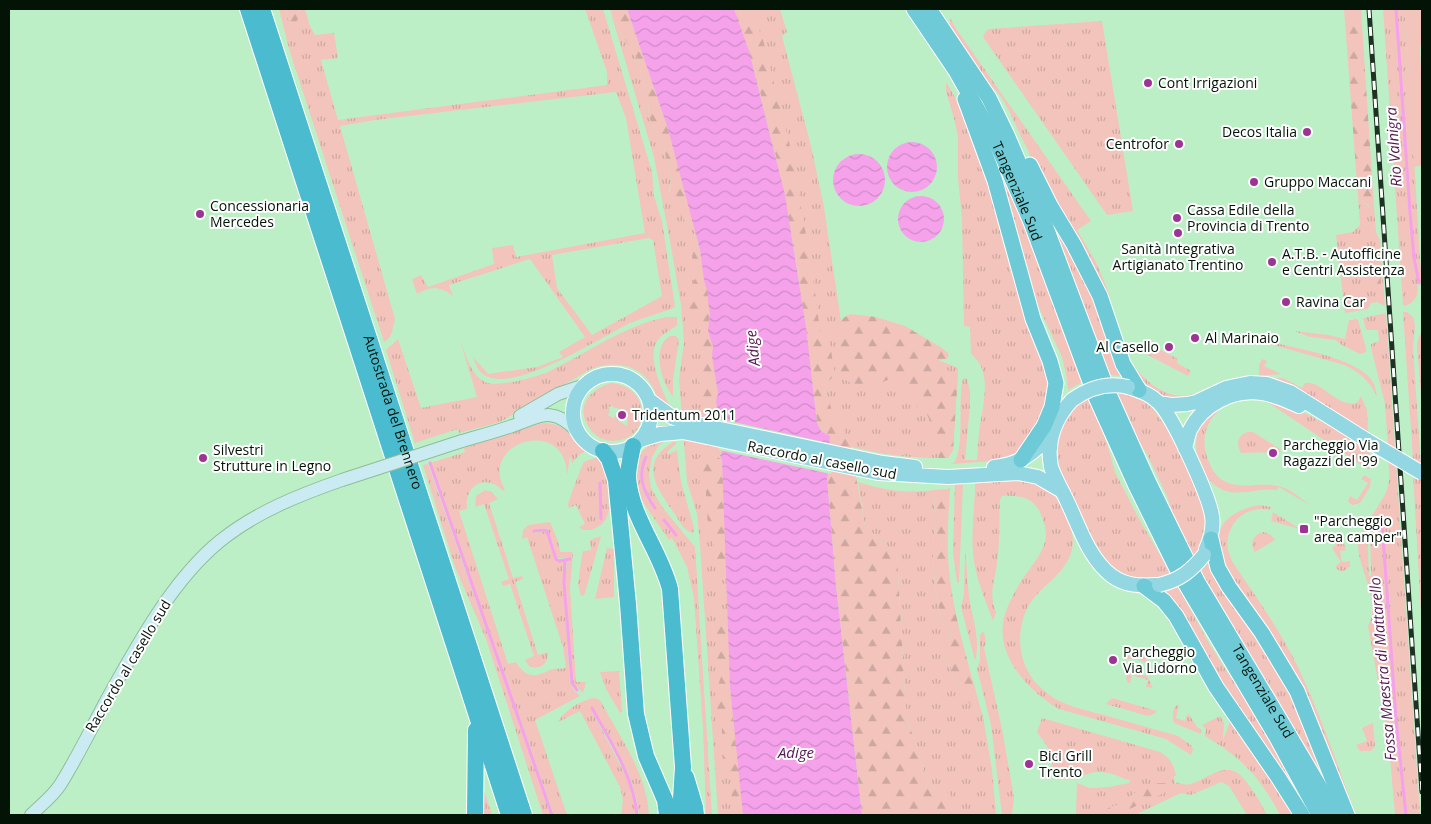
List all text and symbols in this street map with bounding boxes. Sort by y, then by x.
place label: Cont Irrigazioni [1158,73,1257,92]
marker: Cont Irrigazioni [1142,77,1154,89]
water label: Rio Valnigra [1380,106,1406,188]
place label: Decos Italia [1222,122,1297,141]
marker: Decos Italia [1301,126,1313,138]
place label: Centrofor [1106,134,1169,153]
marker: Centrofor [1173,138,1185,150]
street label: Tangenziale Sud [988,139,1047,243]
place label: Gruppo Maccani [1264,172,1371,191]
marker: Gruppo Maccani [1248,176,1260,188]
place label: Concessionaria Mercedes [210,196,309,231]
place label: Cassa Edile della Provincia di Trento [1187,200,1309,235]
marker: Concessionaria Mercedes [194,208,206,220]
marker: Cassa Edile della Provincia di Trento [1171,212,1183,224]
marker: Sanità Integrativa Artigianato Trentino [1172,227,1184,239]
place label: Sanità Integrativa Artigianato Trentino [1113,239,1243,274]
place label: A.T.B. - Autofficine e Centri Assistenza [1282,244,1405,279]
marker: A.T.B. - Autofficine e Centri Assistenza [1266,256,1278,268]
place label: Ravina Car [1296,292,1366,311]
marker: Ravina Car [1280,296,1292,308]
place label: Al Marinaio [1205,328,1279,347]
water label: Adige [740,329,764,368]
street label: Autostrada del Brennero [360,332,428,492]
marker: Al Marinaio [1189,332,1201,344]
place label: Al Casello [1096,337,1159,356]
marker: Al Casello [1163,341,1175,353]
place label: Tridentum 2011 [632,405,736,424]
marker: Tridentum 2011 [616,409,628,421]
place label: Parcheggio Via Ragazzi del '99 [1283,435,1379,470]
street label: Raccordo al casello sud [746,436,898,483]
place label: Silvestri Strutture in Legno [213,440,331,475]
marker: Parcheggio Via Ragazzi del '99 [1267,447,1279,459]
marker: Silvestri Strutture in Legno [197,452,209,464]
place label: "Parcheggio area camper" [1314,511,1402,546]
marker: "Parcheggio area camper" [1298,523,1310,535]
water label: Fossa Maestra di Mattarello [1364,576,1400,762]
street label: Raccordo al casello sud [80,596,175,736]
street label: Tangenziale Sud [1228,641,1299,741]
place label: Parcheggio Via Lidorno [1123,642,1197,677]
marker: Parcheggio Via Lidorno [1107,654,1119,666]
water label: Adige [777,742,815,762]
place label: Bici Grill Trento [1039,746,1092,781]
marker: Bici Grill Trento [1023,758,1035,770]

